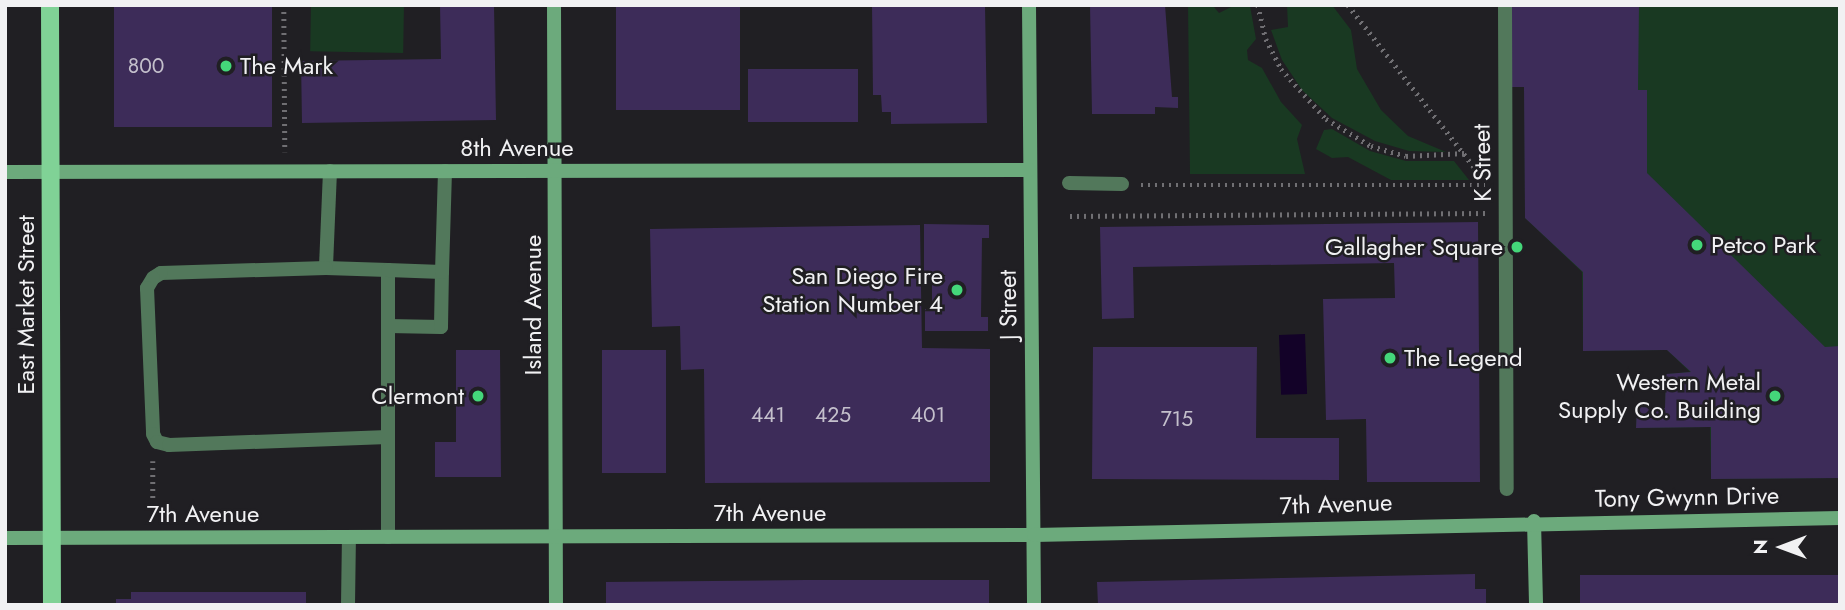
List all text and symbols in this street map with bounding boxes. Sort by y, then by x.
place label: The Mark [240,52,333,80]
house number: 800 [128,53,164,79]
marker: The Mark [218,58,234,74]
street label: K Street [1467,124,1497,202]
street label: 8th Avenue [460,134,574,162]
street label: East Market Street [12,215,40,395]
place label: Petco Park [1711,231,1816,259]
place label: Gallagher Square [1325,233,1503,261]
street label: Island Avenue [519,235,547,375]
marker: Petco Park [1689,237,1705,253]
marker: Gallagher Square [1509,239,1525,255]
place label: San Diego Fire Station Number 4 [762,262,943,318]
street label: J Street [993,270,1023,340]
marker: San Diego Fire Station Number 4 [949,282,965,298]
place label: The Legend [1404,344,1523,372]
marker: The Legend [1382,350,1398,366]
place label: Western Metal Supply Co. Building [1558,368,1761,424]
place label: Clermont [371,382,464,410]
marker: Clermont [470,388,486,404]
marker: Western Metal Supply Co. Building [1767,388,1783,404]
house number: 441 [751,402,785,428]
house number: 425 [815,402,851,428]
house number: 401 [911,402,945,428]
house number: 715 [1161,406,1193,432]
street label: Tony Gwynn Drive [1595,481,1779,513]
street label: 7th Avenue [1279,488,1393,520]
street label: 7th Avenue [714,499,826,527]
street label: 7th Avenue [147,500,259,528]
north arrow [1747,512,1817,582]
text: N [1747,539,1774,555]

